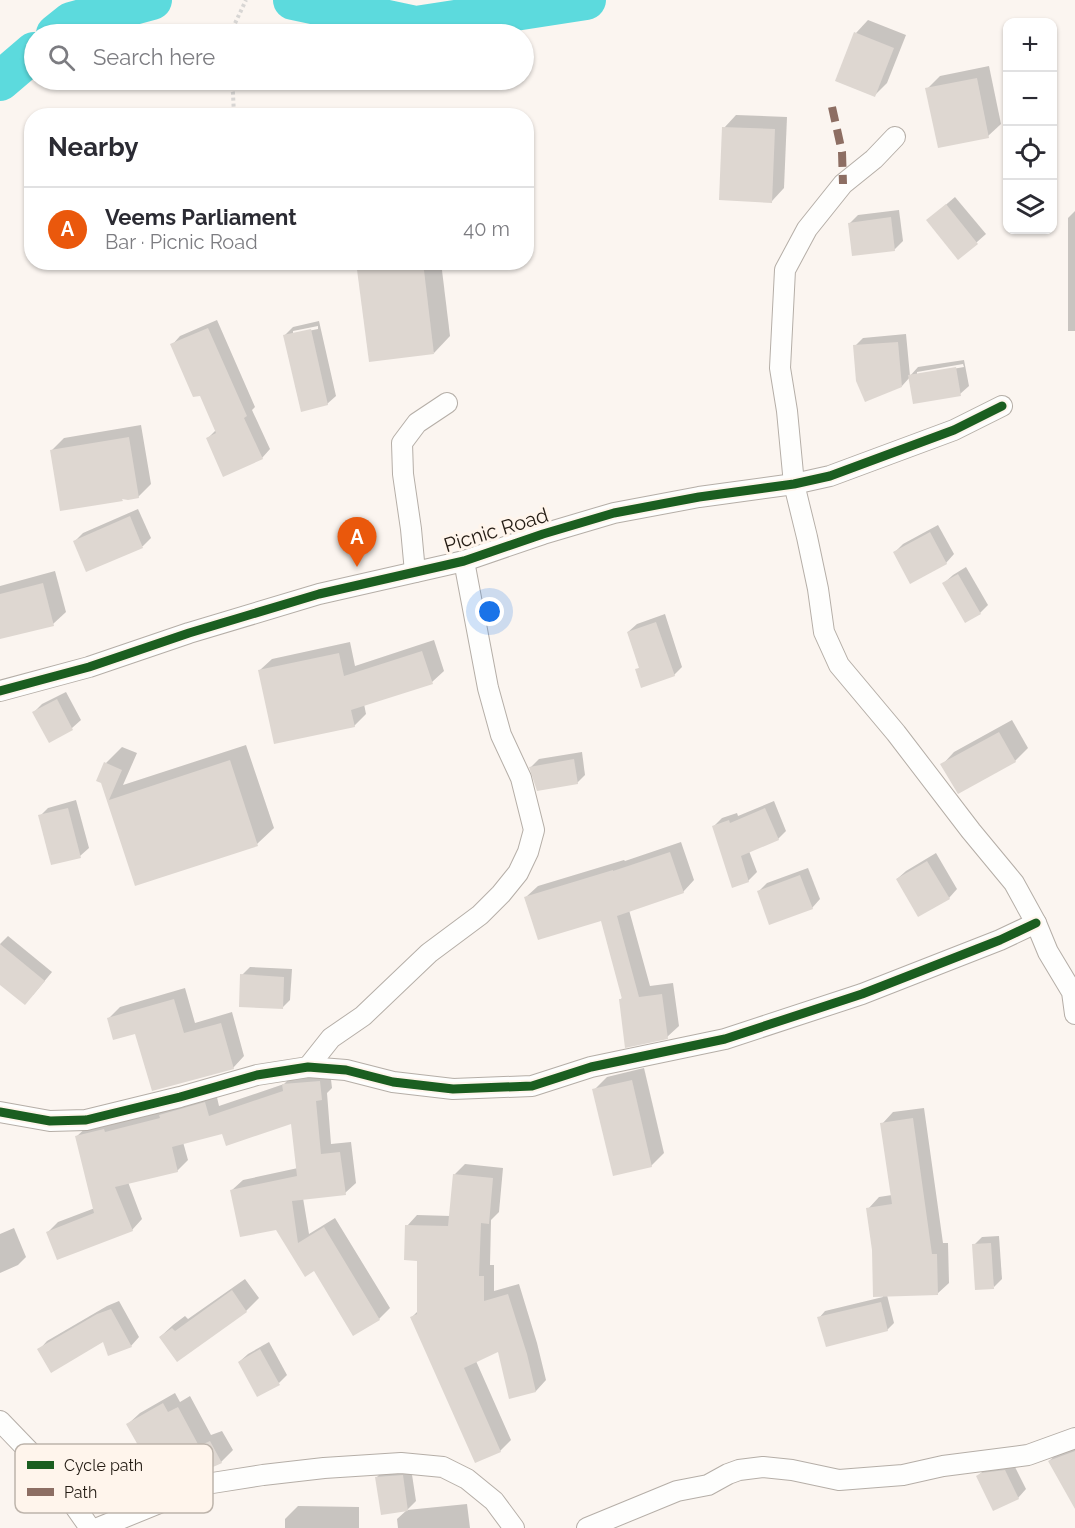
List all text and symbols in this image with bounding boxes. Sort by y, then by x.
map controls [1003,18,1057,234]
button: + [1003,18,1057,72]
search box [24,24,534,90]
icon: search [45,41,78,74]
text: Search here [93,44,215,70]
button: − [1003,72,1057,126]
button: locate [1003,126,1057,180]
text: Nearby [48,132,138,162]
button: layers [1003,180,1057,234]
text: Veems Parliament [105,204,297,230]
text: A [61,217,74,241]
text: 40 m [463,217,510,241]
text: Bar · Picnic Road [105,230,258,254]
street label: Picnic Road [441,503,551,557]
pin: A [338,518,376,567]
your location [475,597,504,626]
legend [15,1444,213,1513]
text: Cycle path [64,1456,143,1475]
text: Path [64,1483,97,1502]

